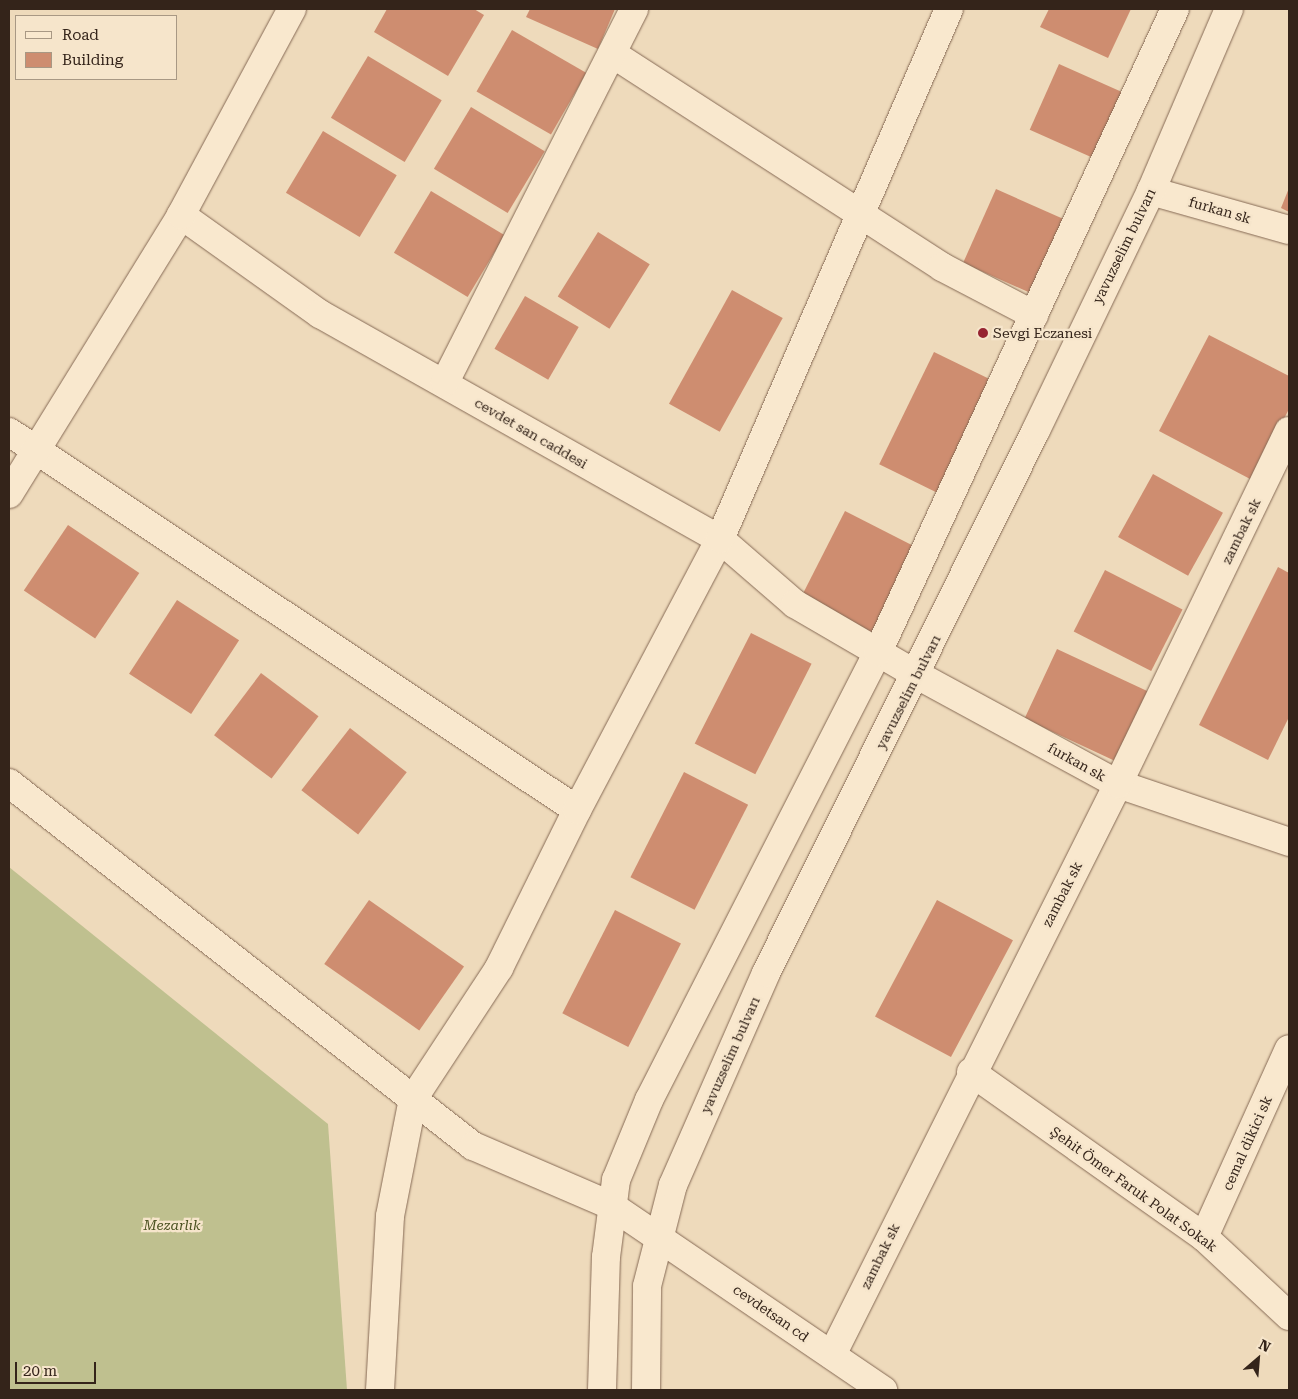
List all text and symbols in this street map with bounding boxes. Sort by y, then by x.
legend [15,15,178,80]
text: Road [62,26,99,44]
text: Building [62,51,123,69]
street label: yavuzselim bulvarı [1089,186,1159,306]
street label: furkan sk [1187,193,1253,227]
place label: Sevgi Eczanesi [993,325,1092,341]
marker: Sevgi Eczanesi [977,327,989,339]
street label: cevdet san caddesi [472,394,590,472]
street label: zambak sk [1218,495,1264,567]
street label: yavuzselim bulvarı [872,632,944,752]
street label: furkan sk [1045,739,1109,785]
street label: zambak sk [1038,858,1086,930]
street label: yavuzselim bulvarı [697,994,763,1116]
street label: cemal dikici sk [1219,1093,1275,1193]
street label: Şehit Ömer Faruk Polat Sokak [1047,1123,1221,1255]
park label: Mezarlık [143,1217,201,1233]
street label: zambak sk [857,1220,903,1292]
street label: cevdetsan cd [730,1281,812,1345]
north arrow [1233,1334,1283,1384]
text: N [1256,1336,1273,1355]
scale bar [18,1352,99,1384]
text: 20 m [23,1362,57,1380]

